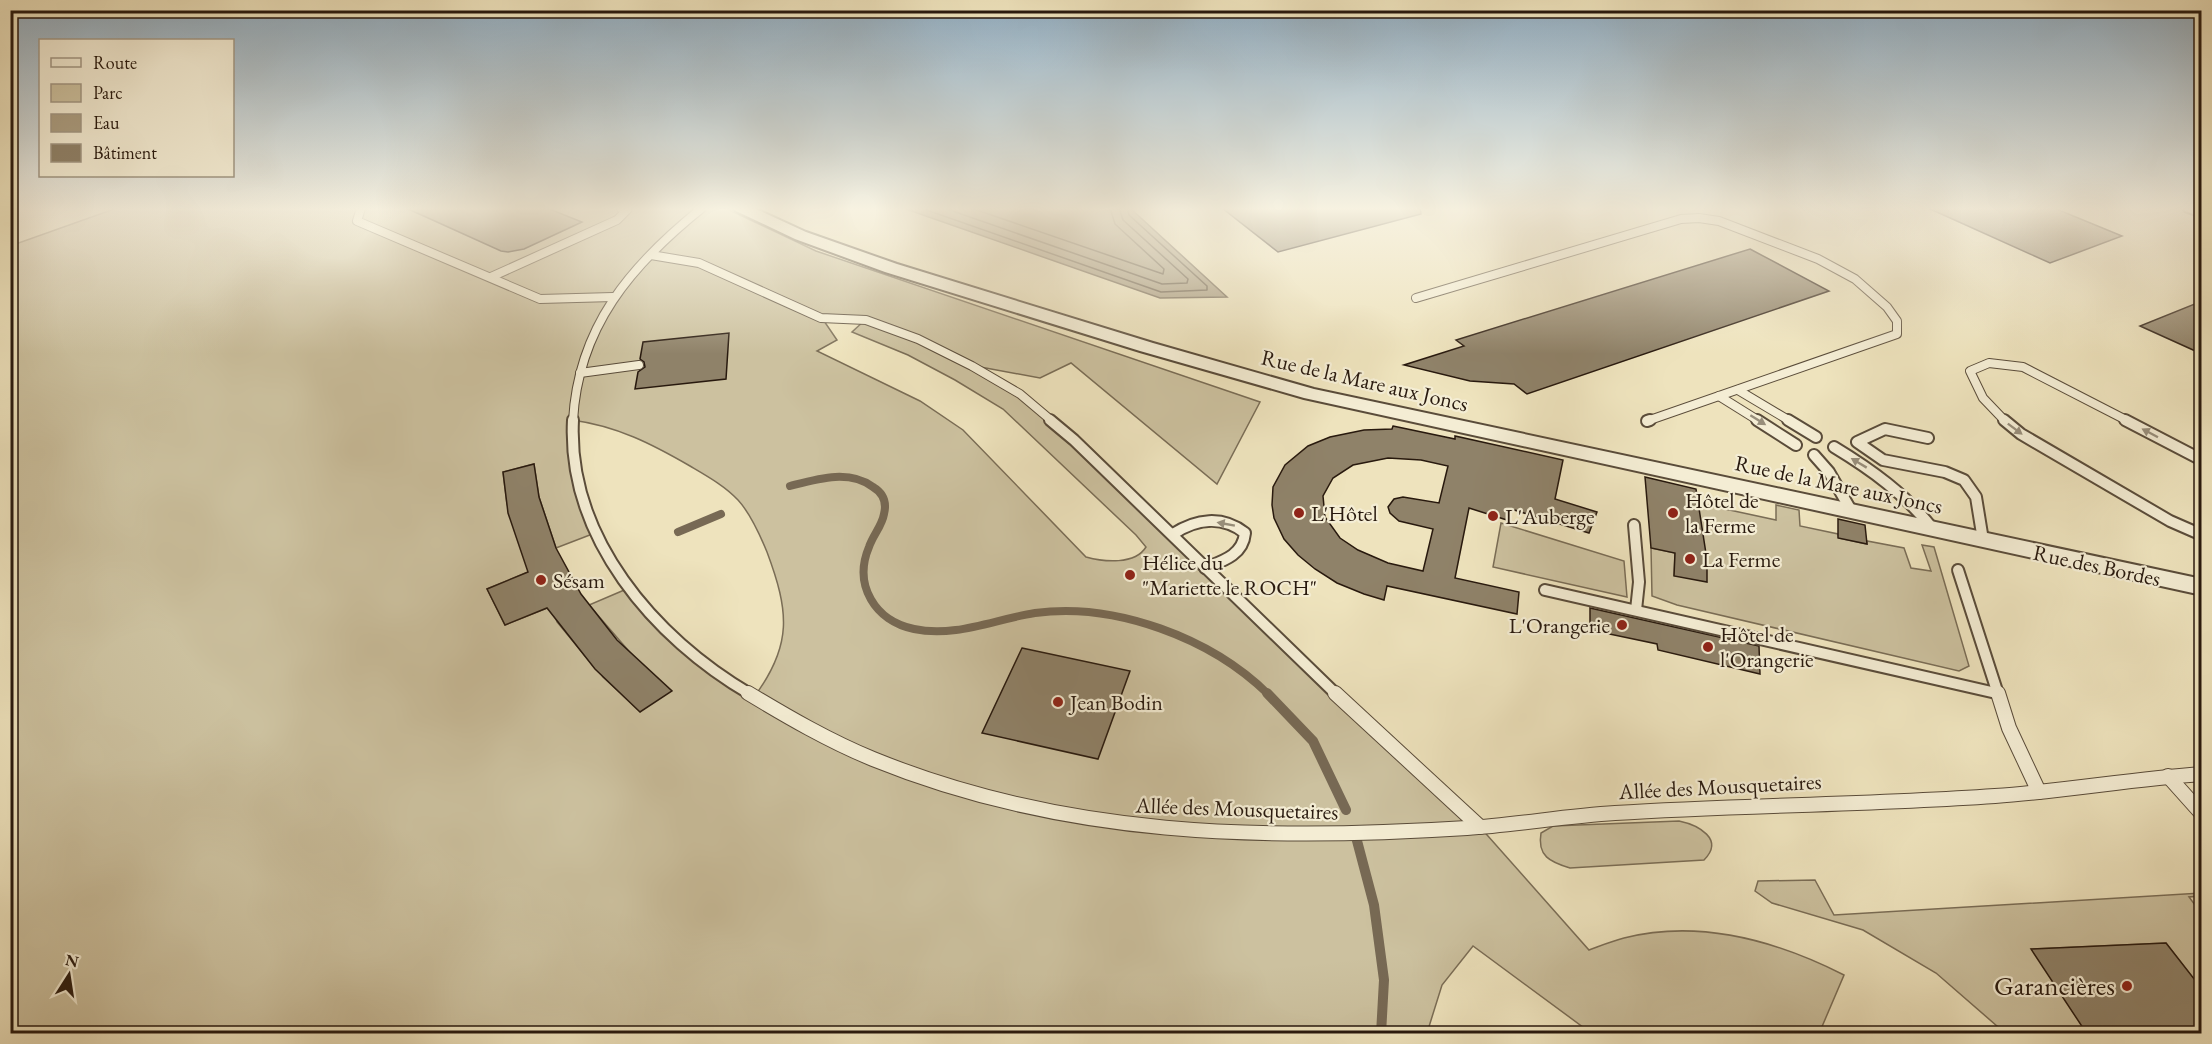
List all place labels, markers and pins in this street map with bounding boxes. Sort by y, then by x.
place label: Hôtel de la Ferme [1685,486,1759,540]
place label: L'Hôtel [1311,499,1378,528]
place label: L'Auberge [1505,502,1595,531]
marker: L'Hôtel [1292,506,1306,520]
marker: Hôtel de la Ferme [1666,506,1680,520]
marker: L'Auberge [1486,509,1500,523]
place label: La Ferme [1702,545,1781,574]
place label: Hélice du "Mariette le ROCH" [1142,548,1317,602]
marker: La Ferme [1683,552,1697,566]
place label: Sésam [553,566,605,595]
marker: Hélice du "Mariette le ROCH" [1123,568,1137,582]
marker: Sésam [534,573,548,587]
place label: L'Orangerie [1509,611,1610,640]
marker: L'Orangerie [1615,618,1629,632]
place label: Hôtel de l'Orangerie [1720,620,1814,674]
marker: Hôtel de l'Orangerie [1701,640,1715,654]
place label: Jean Bodin [1068,688,1163,717]
marker: Jean Bodin [1051,695,1065,709]
place label: Garancières [1994,968,2115,1003]
marker: Garancières [2120,979,2134,993]

